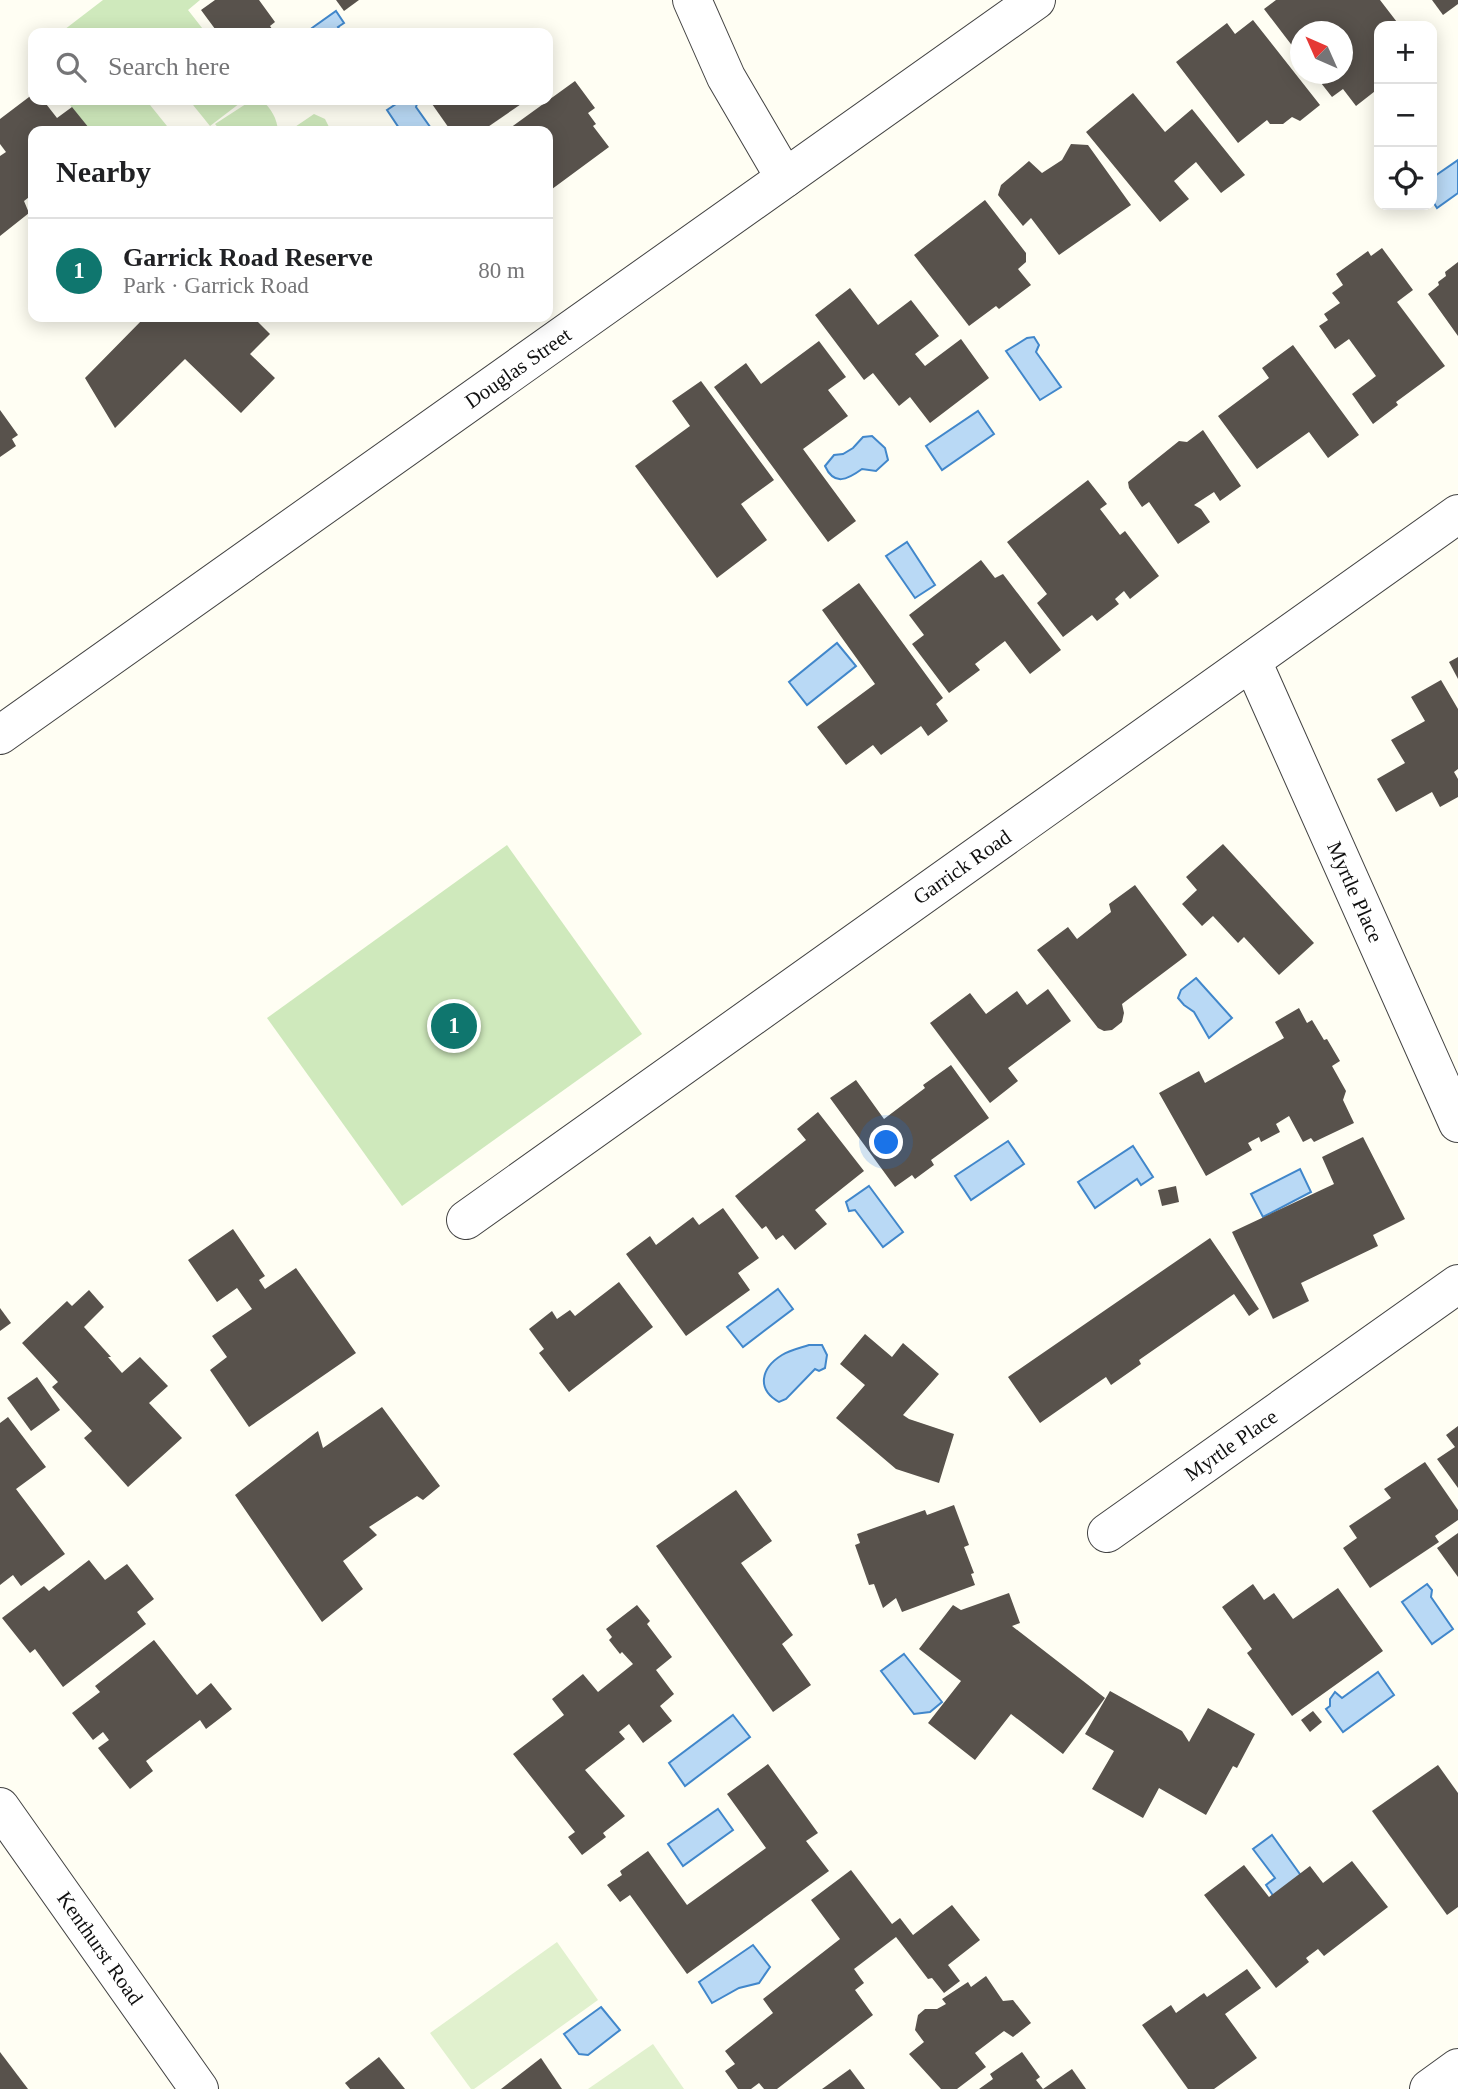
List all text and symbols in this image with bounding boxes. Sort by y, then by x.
north arrow [1290,21,1353,84]
map controls [1374,21,1437,210]
button: + [1374,21,1437,84]
search box [28,28,553,105]
icon: search [52,48,90,86]
text: Search here [108,52,230,81]
button: − [1374,84,1437,147]
button: locate [1374,147,1437,210]
text: Nearby [56,155,151,188]
text: Garrick Road Reserve [123,243,373,272]
text: 1 [73,258,85,283]
text: 80 m [478,258,525,283]
text: Park · Garrick Road [123,273,309,298]
street label: Douglas Street [460,322,576,413]
street label: Garrick Road [909,824,1016,909]
street label: Myrtle Place [1322,838,1388,946]
pin: 1 [431,1000,477,1052]
your location [869,1125,903,1159]
street label: Myrtle Place [1180,1404,1282,1486]
street label: Kenthurst Road [52,1887,148,2010]

